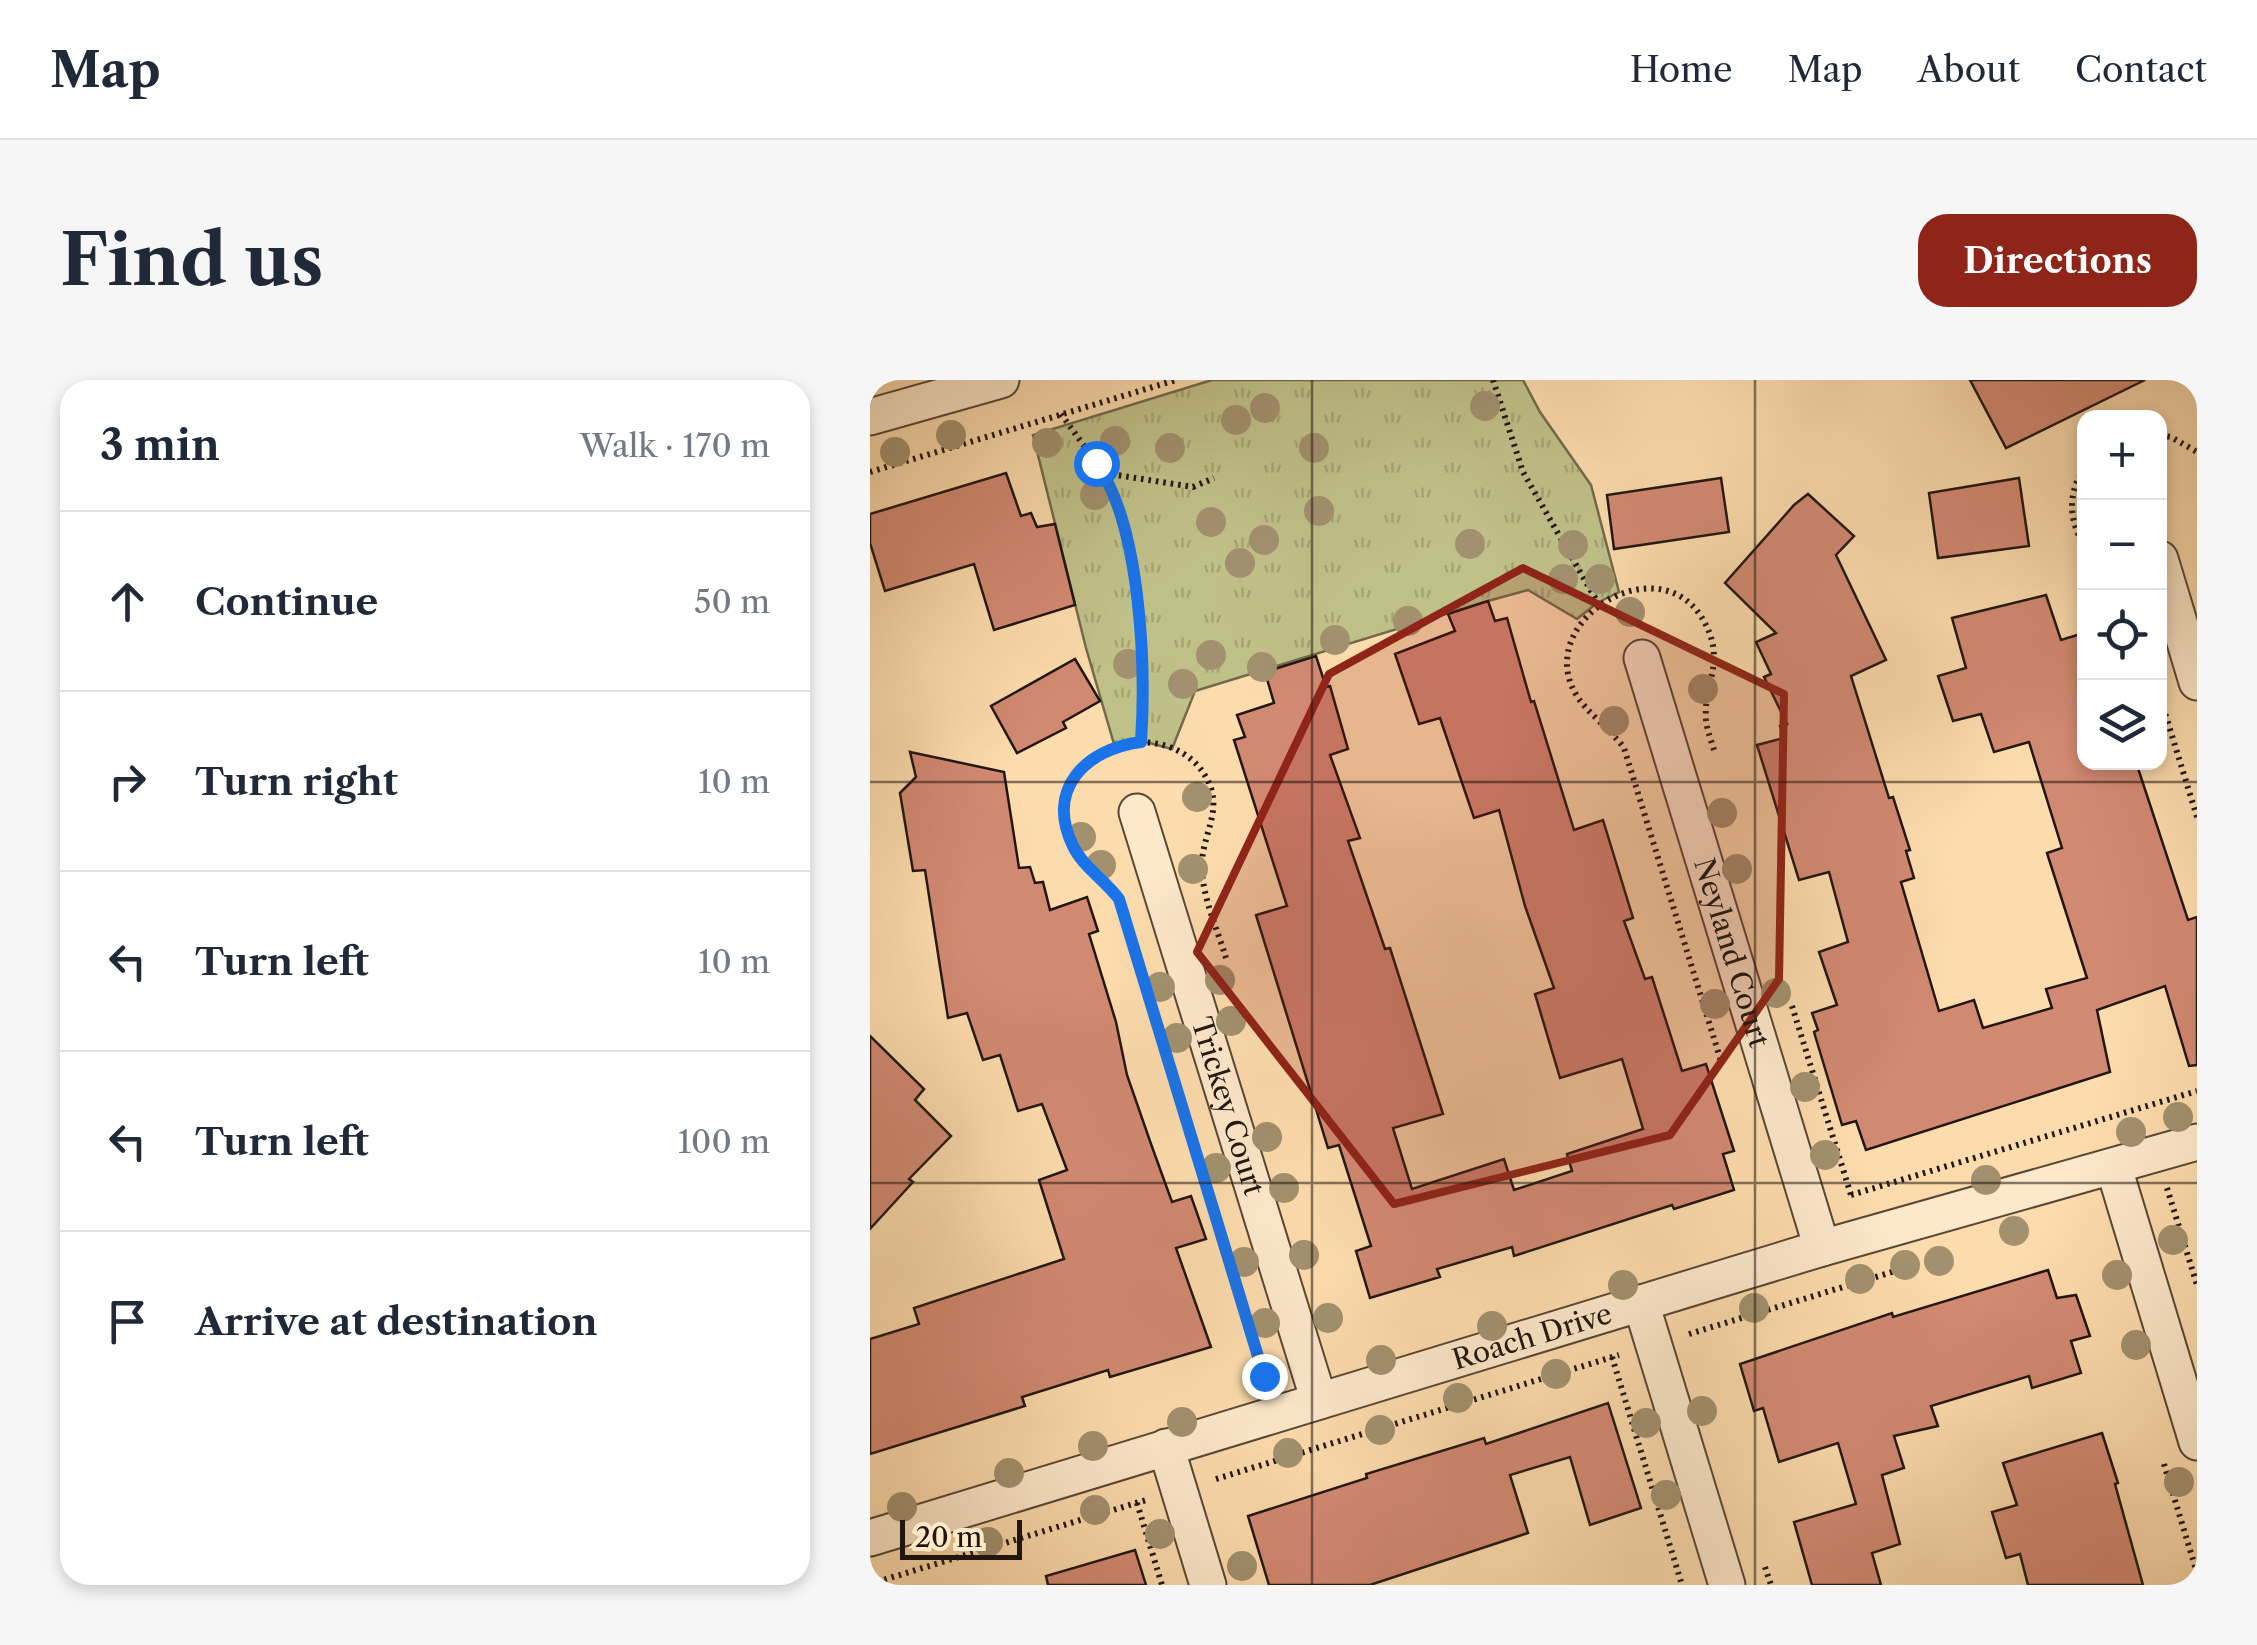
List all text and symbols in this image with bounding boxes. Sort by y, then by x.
text: Map [50,40,161,99]
text: Home [1630,48,1732,91]
text: Map [1787,48,1863,91]
text: About [1918,48,2020,91]
text: Contact [2075,48,2207,91]
button: Directions [1918,214,2197,307]
text: Find us [60,217,323,303]
map controls [2077,410,2167,770]
button: + [2077,410,2167,500]
text: 3 min [100,419,220,471]
text: Walk · 170 m [580,426,770,465]
route start [1074,441,1120,487]
button: − [2077,500,2167,590]
icon: ahead [100,574,155,629]
text: Continue [195,578,378,625]
text: 50 m [694,582,770,621]
button: locate [2077,590,2167,680]
button: layers [2077,680,2167,770]
icon: right [100,754,155,809]
text: Turn right [195,758,398,805]
text: 10 m [698,762,770,801]
street label: Neyland Court [1687,854,1777,1051]
icon: left [100,934,155,989]
text: Turn left [195,938,369,985]
text: 10 m [698,942,770,981]
street label: Trickey Court [1184,1013,1271,1199]
icon: left [100,1114,155,1169]
text: Turn left [195,1118,369,1165]
text: 100 m [678,1122,770,1161]
icon: arrive [100,1294,155,1349]
street label: Roach Drive [1448,1296,1616,1377]
text: Arrive at destination [195,1298,598,1345]
route end [1242,1354,1288,1400]
scale bar [900,1515,1022,1560]
text: 20 m [915,1520,982,1554]

